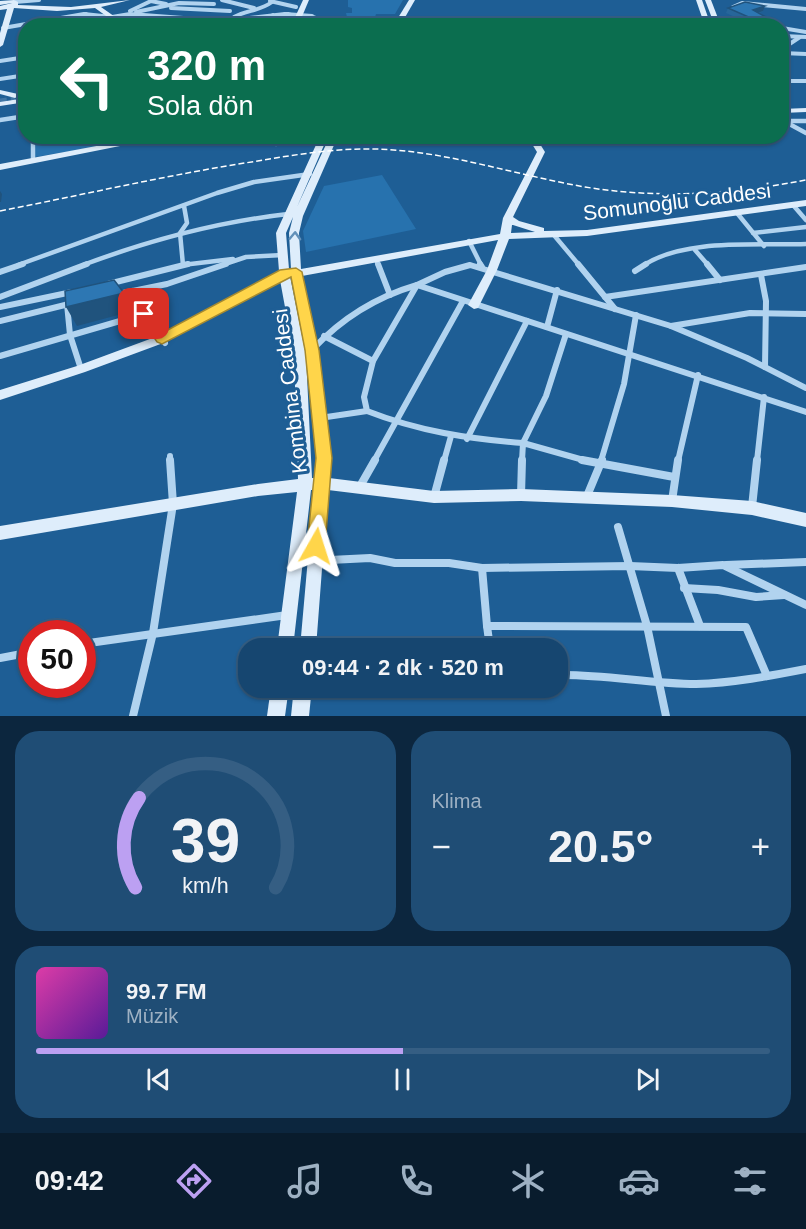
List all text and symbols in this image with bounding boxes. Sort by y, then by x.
icon: left [48,42,126,120]
text: 320 m [147,42,266,89]
text: Sola dön [147,91,254,121]
street label: Somunoğlu Caddesi [582,179,772,224]
one-way arrow [288,231,301,240]
pin [118,288,169,339]
icon: arrive [127,297,160,330]
street label: Kombina Caddesi [268,307,311,475]
position arrow [284,514,348,578]
speed limit sign: 50 [18,620,96,698]
text: 09:44 · 2 dk · 520 m [302,655,504,680]
text: Klima [432,790,482,812]
text: 39 [171,806,240,875]
text: 20.5° [548,821,654,872]
text: − [432,828,451,865]
text: + [751,828,770,865]
text: km/h [182,874,228,898]
text: 99.7 FM [126,979,207,1004]
text: Müzik [126,1005,178,1027]
icon: previous [142,1063,175,1096]
icon: pause [386,1063,419,1096]
icon: next [631,1063,664,1096]
icon: directions [173,1160,215,1202]
icon: music [284,1160,326,1202]
icon: phone [395,1160,437,1202]
icon: climate [507,1160,549,1202]
icon: car [618,1160,660,1202]
icon: filters [729,1160,771,1202]
text: 09:42 [35,1166,104,1196]

